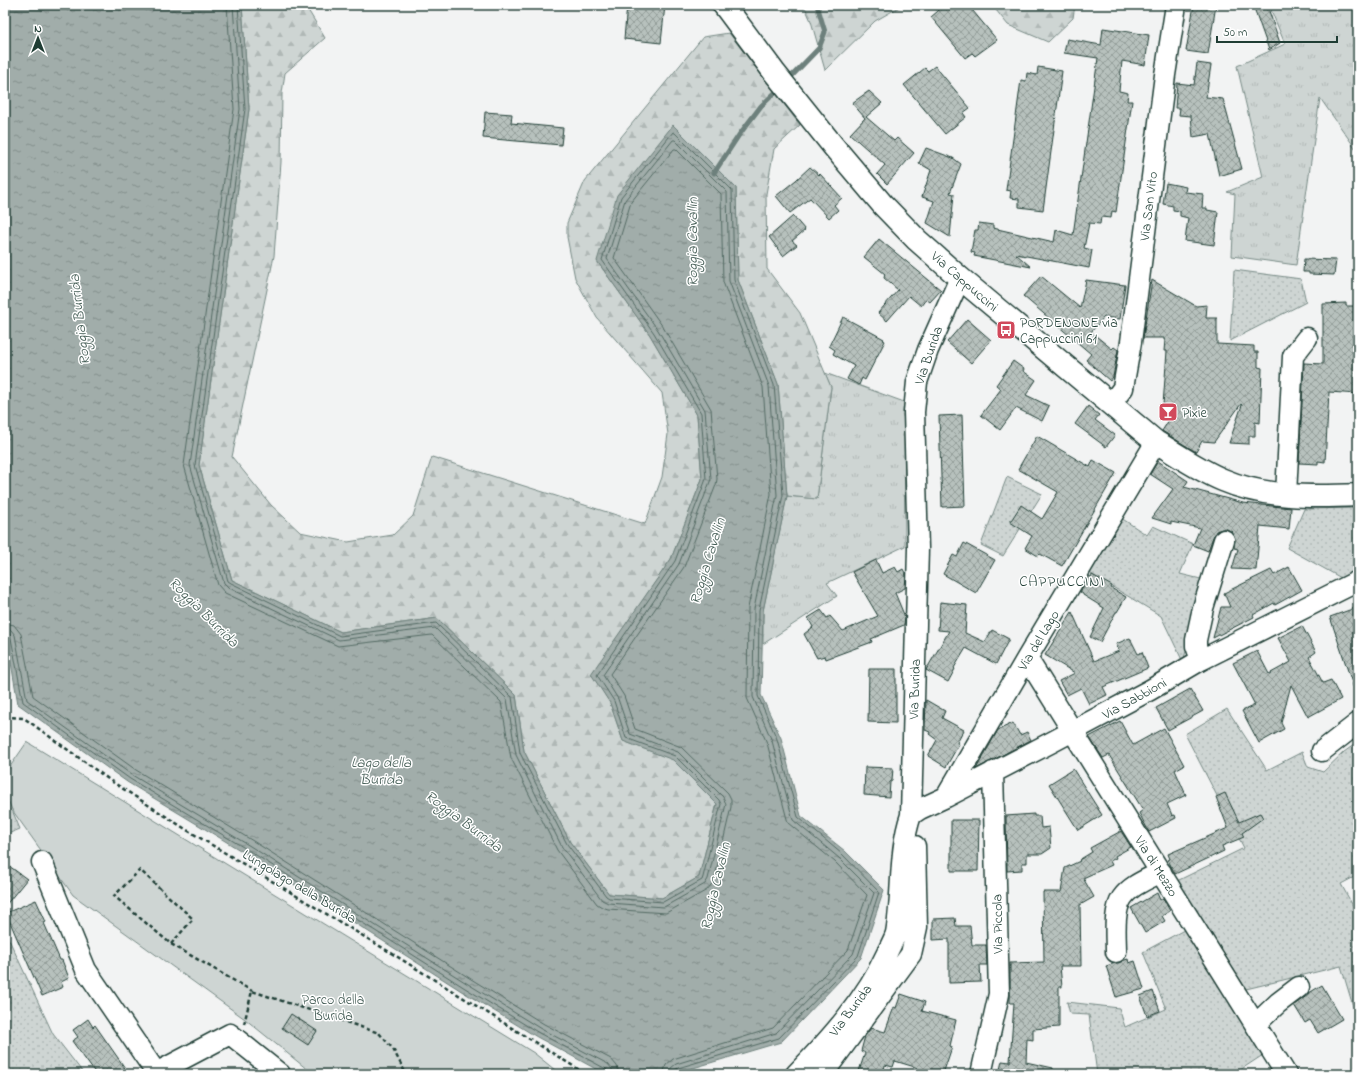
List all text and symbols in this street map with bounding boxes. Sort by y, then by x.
north arrow [18,18,58,58]
scale bar [1217,18,1337,44]
text: N [34,21,42,37]
text: 50 m [1223,24,1247,42]
street label: Via San Vito [1135,170,1164,243]
water label: Roggia Cavallin [682,197,705,287]
street label: Via Cappuccini [925,246,1002,318]
water label: Roggia Burrida [63,272,97,367]
place label: PORDENONE via Cappuccini 61 [1020,313,1118,350]
bus stop icon: PORDENONE via Cappuccini 61 [995,319,1017,341]
street label: Via Burida [909,323,949,388]
bar icon: Pixie [1157,401,1179,423]
place label: Pixie [1182,403,1208,424]
water label: Roggia Cavallin [684,515,733,608]
district label: CAPPUCCINI [1019,571,1105,593]
water label: Roggia Burrida [163,573,244,654]
street label: Via del Lago [1012,607,1066,676]
street label: Via Burida [904,658,927,721]
street label: Via Sabbioni [1098,673,1171,726]
water label: Lago della Burida [351,752,412,791]
water label: Roggia Burrida [420,786,507,859]
street label: Via di Mezzo [1128,831,1183,901]
water label: Roggia Cavallin [695,840,738,933]
street label: Lungolago della Burida [238,845,360,931]
street label: Via Piccola [987,894,1010,955]
street label: Via Burida [824,980,878,1042]
park label: Parco della Burida [302,990,364,1027]

